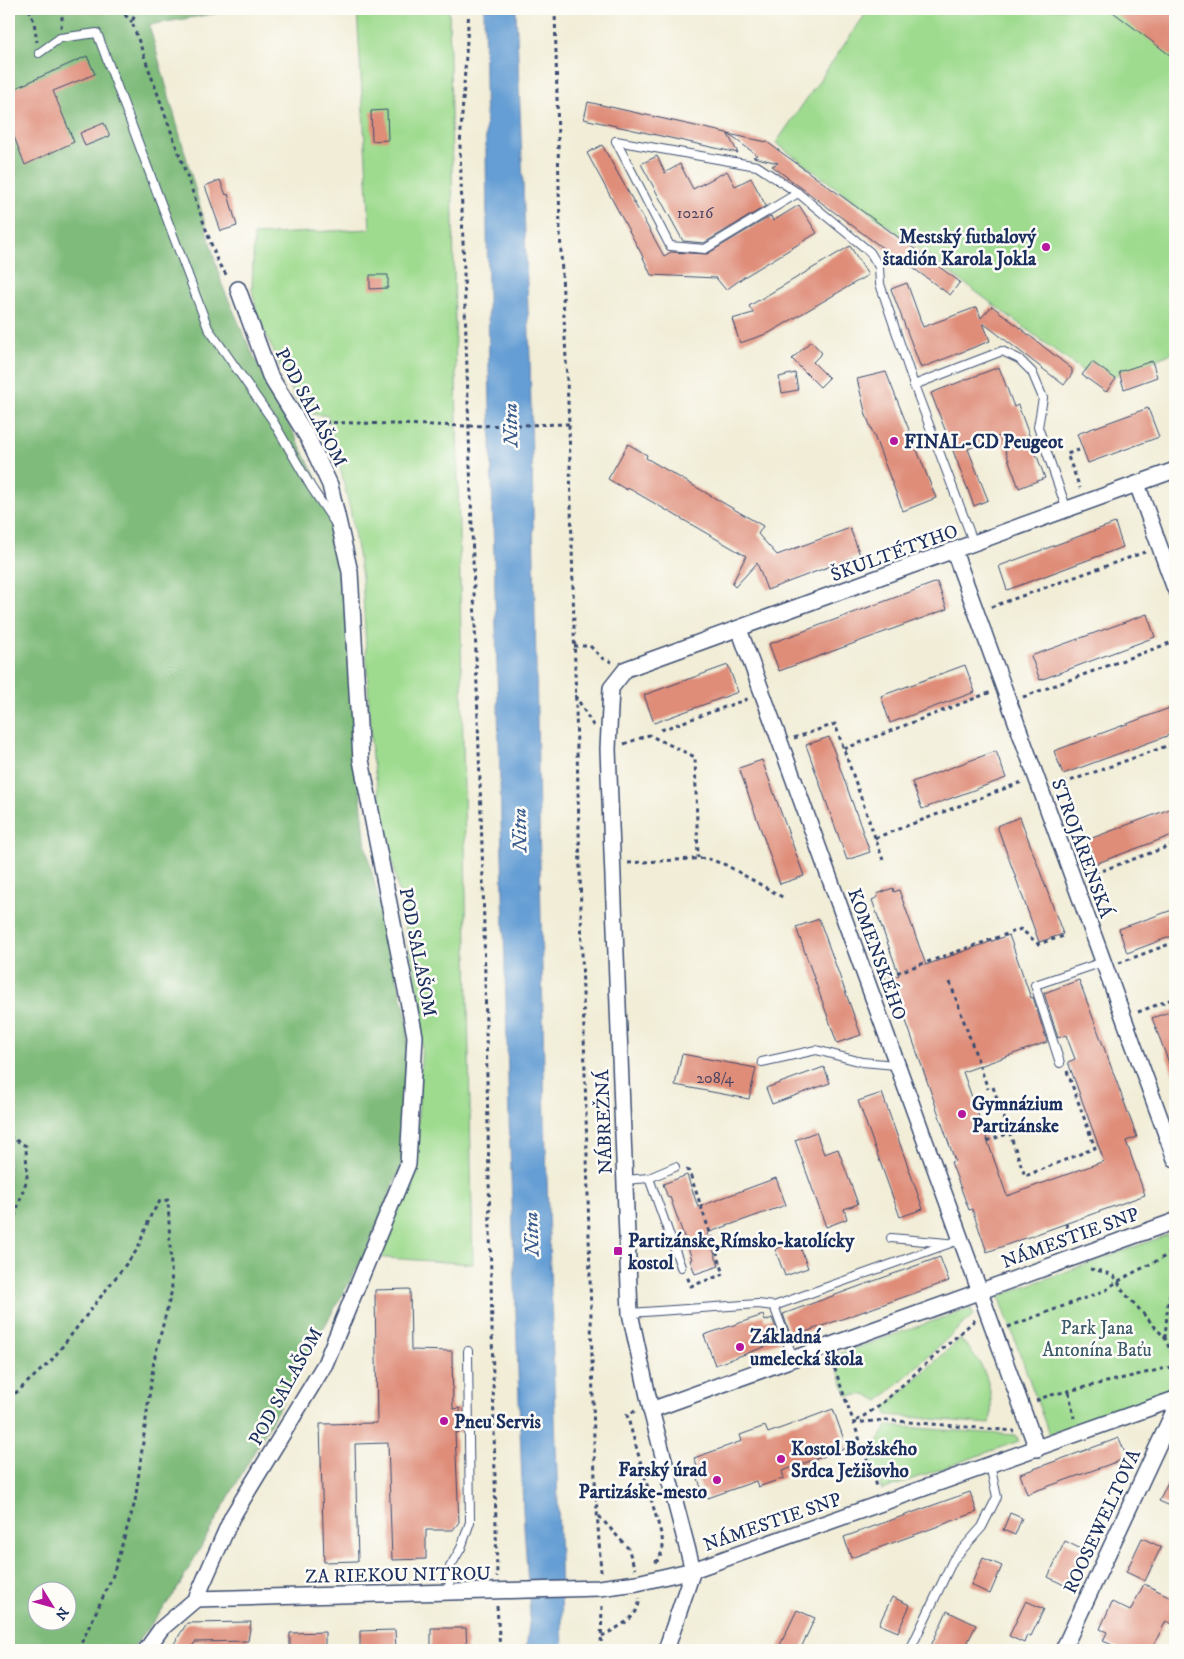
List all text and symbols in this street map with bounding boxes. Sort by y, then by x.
house number: 10216 [677,203,714,223]
place label: Mestský futbalový štadión Karola Jokla [883,226,1037,271]
marker: Mestský futbalový štadión Karola Jokla [1040,241,1052,253]
street label: POD SALAŠOM [270,343,353,471]
water label: Nitra [499,403,524,448]
place label: FINAL-CD Peugeot [904,431,1064,454]
marker: FINAL-CD Peugeot [888,435,900,447]
street label: ŠKULTÉTYHO [827,518,961,587]
street label: STROJÁRENSKÁ [1046,775,1120,922]
water label: Nitra [508,808,533,853]
street label: POD SALAŠOM [394,885,443,1019]
street label: KOMENSKÉHO [842,885,912,1023]
street label: NÁBREŽNÁ [589,1068,618,1175]
house number: 208/4 [696,1068,735,1088]
place label: Gymnázium Partizánske [972,1093,1064,1138]
marker: Gymnázium Partizánske [956,1108,968,1120]
street label: NÁMESTIE SNP [998,1201,1142,1274]
water label: Nitra [519,1211,546,1258]
place label: Partizánske,Rímsko-katolícky kostol [627,1230,855,1275]
marker: Partizánske,Rímsko-katolícky kostol [612,1245,624,1257]
park label: Park Jana Antonína Baťu [1042,1317,1152,1362]
street label: POD SALAŠOM [243,1323,328,1450]
place label: Základná umelecká škola [750,1326,864,1371]
marker: Základná umelecká škola [734,1341,746,1353]
place label: Pneu Servis [454,1411,541,1434]
marker: Pneu Servis [438,1415,450,1427]
place label: Kostol Božského Srdca Ježišovho [791,1438,917,1483]
street label: ROOSEWELTOVA [1059,1445,1146,1598]
marker: Kostol Božského Srdca Ježišovho [775,1453,787,1465]
place label: Farský úrad Partizáske-mesto [579,1459,708,1504]
marker: Farský úrad Partizáske-mesto [711,1474,723,1486]
street label: NÁMESTIE SNP [700,1486,845,1557]
street label: ZA RIEKOU NITROU [305,1562,491,1589]
north arrow [28,1582,78,1632]
text: N [51,1603,72,1624]

